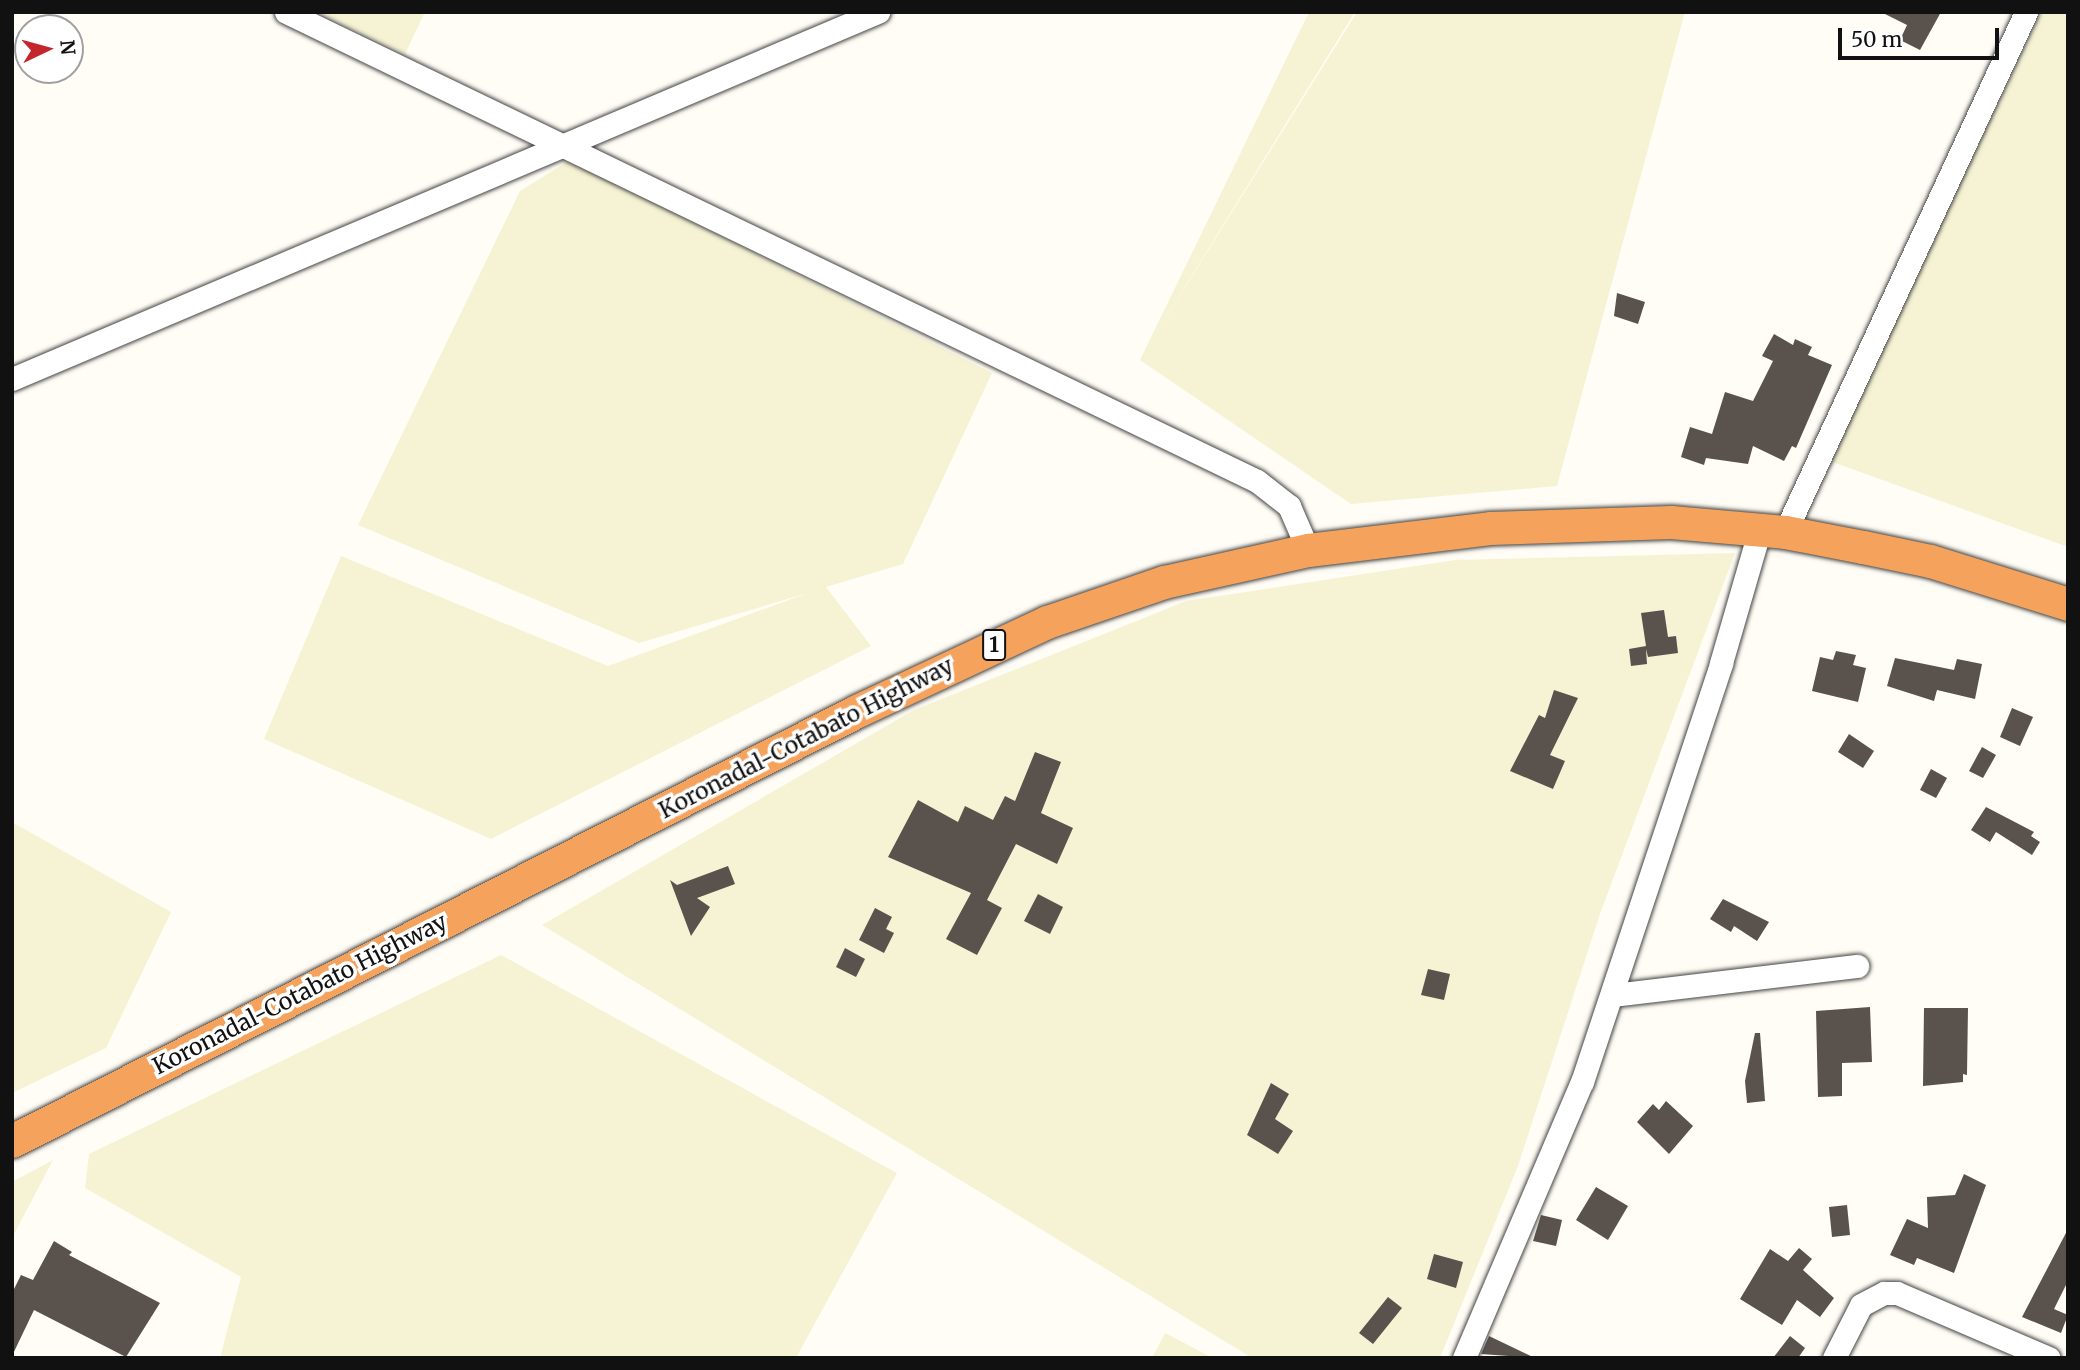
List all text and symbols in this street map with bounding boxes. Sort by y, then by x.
north arrow [14,14,84,84]
scale bar [1842,14,2003,58]
text: 50 m [1851,26,1902,53]
text: N [55,39,81,56]
road number: 1 [982,628,1006,662]
street label: Koronadal-Cotabato Highway [654,652,958,824]
street label: Koronadal-Cotabato Highway [148,908,452,1080]

